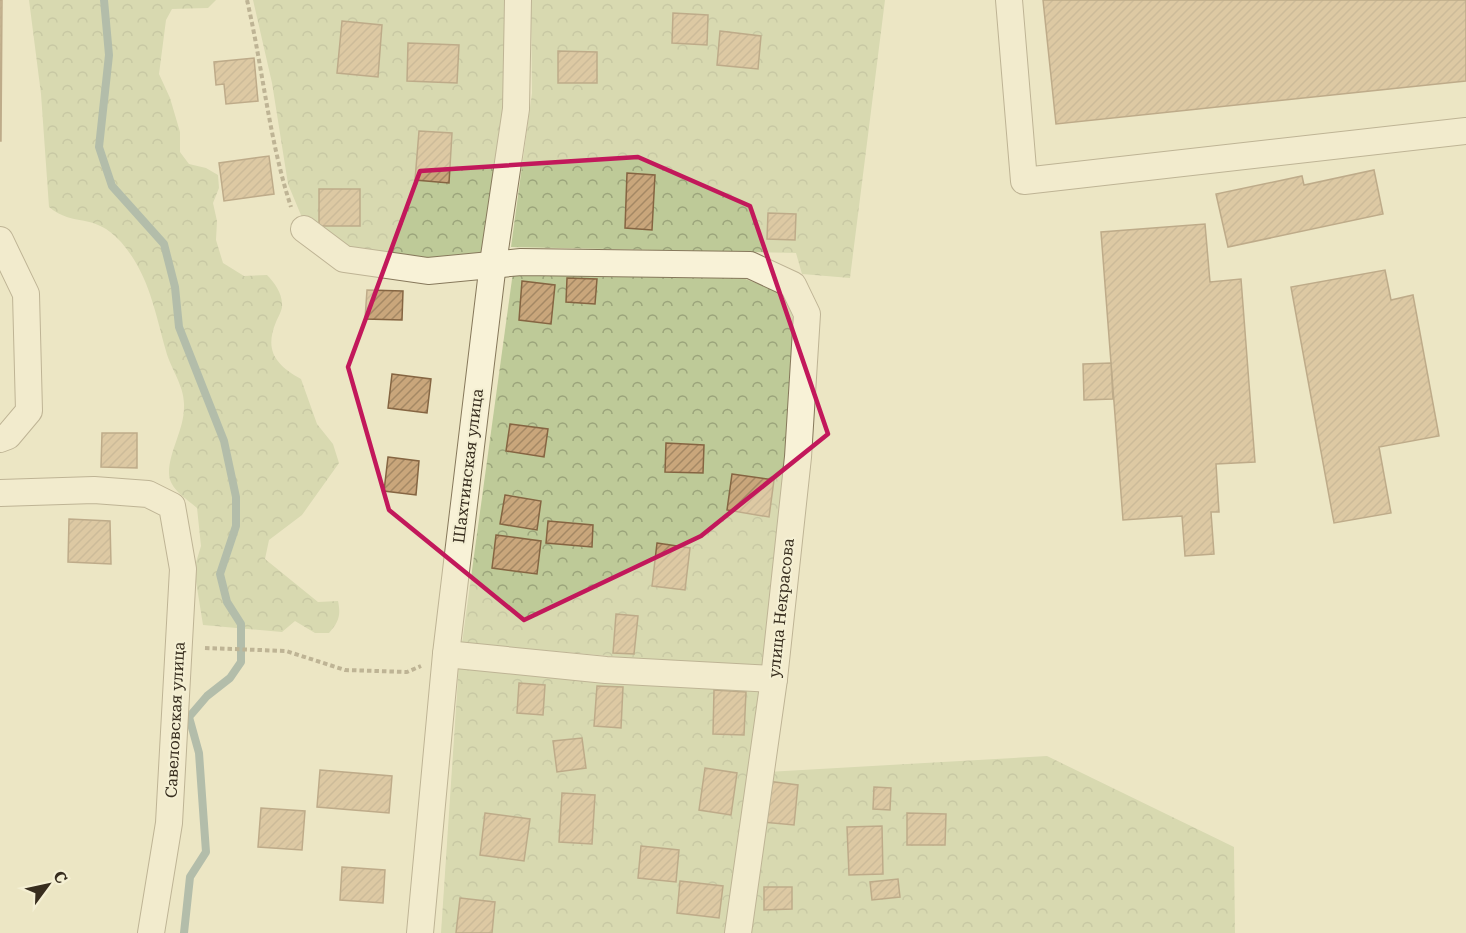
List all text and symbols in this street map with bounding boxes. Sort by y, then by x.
street label: Шахтинская улица [449,387,487,544]
street label: улица Некрасова [764,537,798,679]
street label: Савеловская улица [161,641,189,799]
north arrow [18,855,78,915]
text: С [49,867,71,887]

